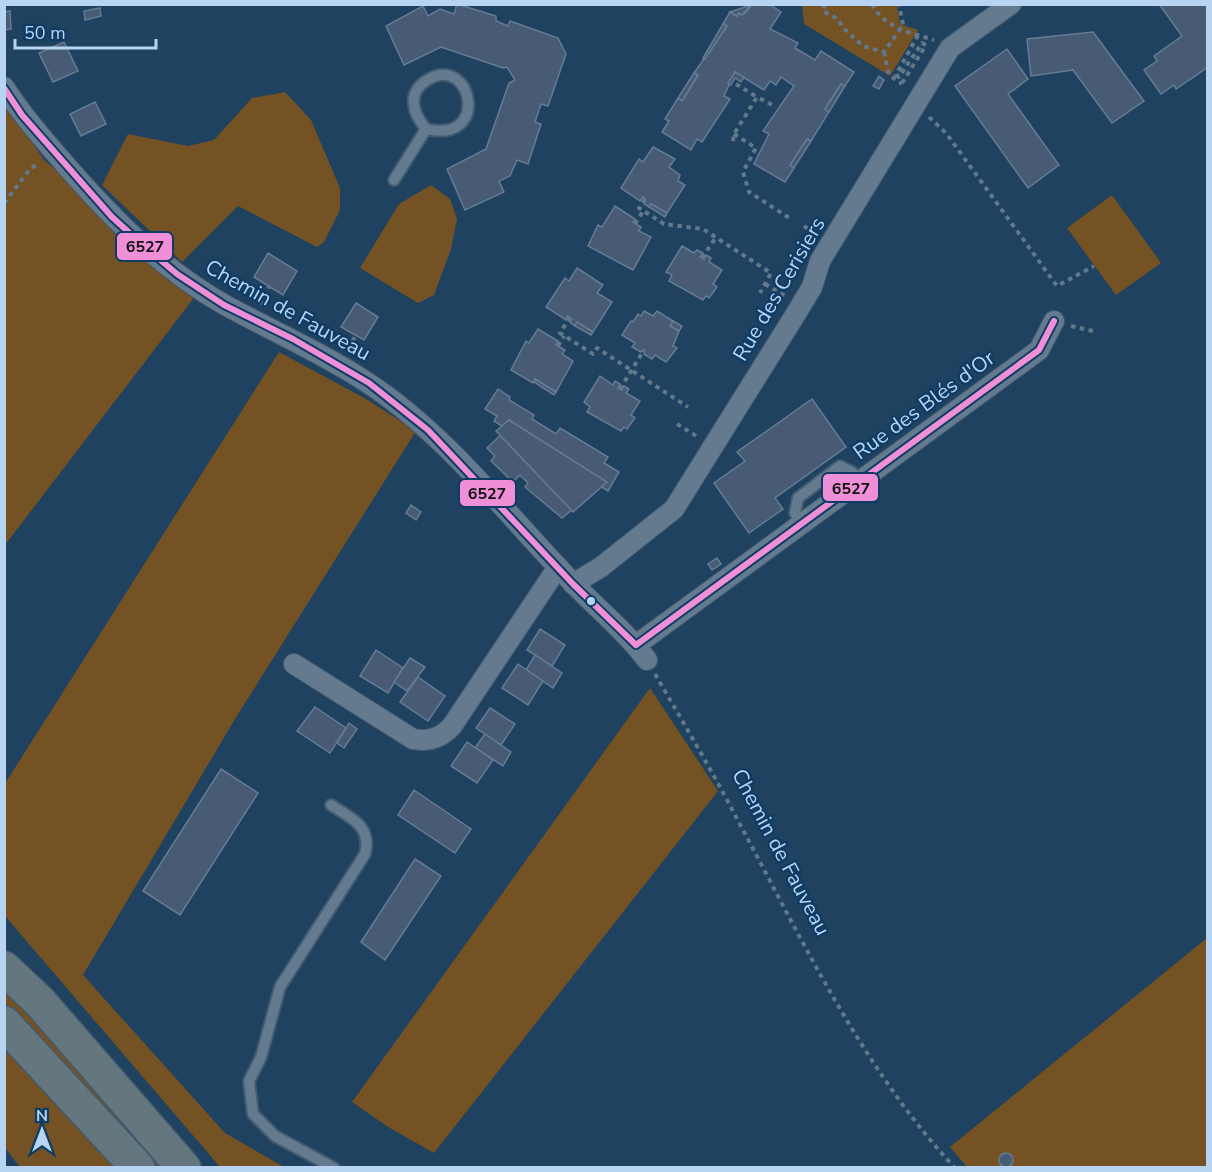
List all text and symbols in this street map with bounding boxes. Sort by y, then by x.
scale bar [15,12,156,50]
text: 50 m [24,21,66,45]
street label: Rue des Cerisiers [726,212,832,366]
line badge: 6527 [116,232,173,261]
text: 6527 [126,236,164,258]
street label: Chemin de Fauveau [200,253,376,367]
street label: Rue des Blés d'Or [847,344,1001,466]
line badge: 6527 [822,473,879,502]
text: 6527 [832,478,870,500]
line badge: 6527 [459,479,516,507]
text: 6527 [468,483,506,505]
unlabelled marker [585,595,597,607]
street label: Chemin de Fauveau [725,764,837,940]
north arrow [12,1100,72,1160]
text: N [36,1105,48,1127]

